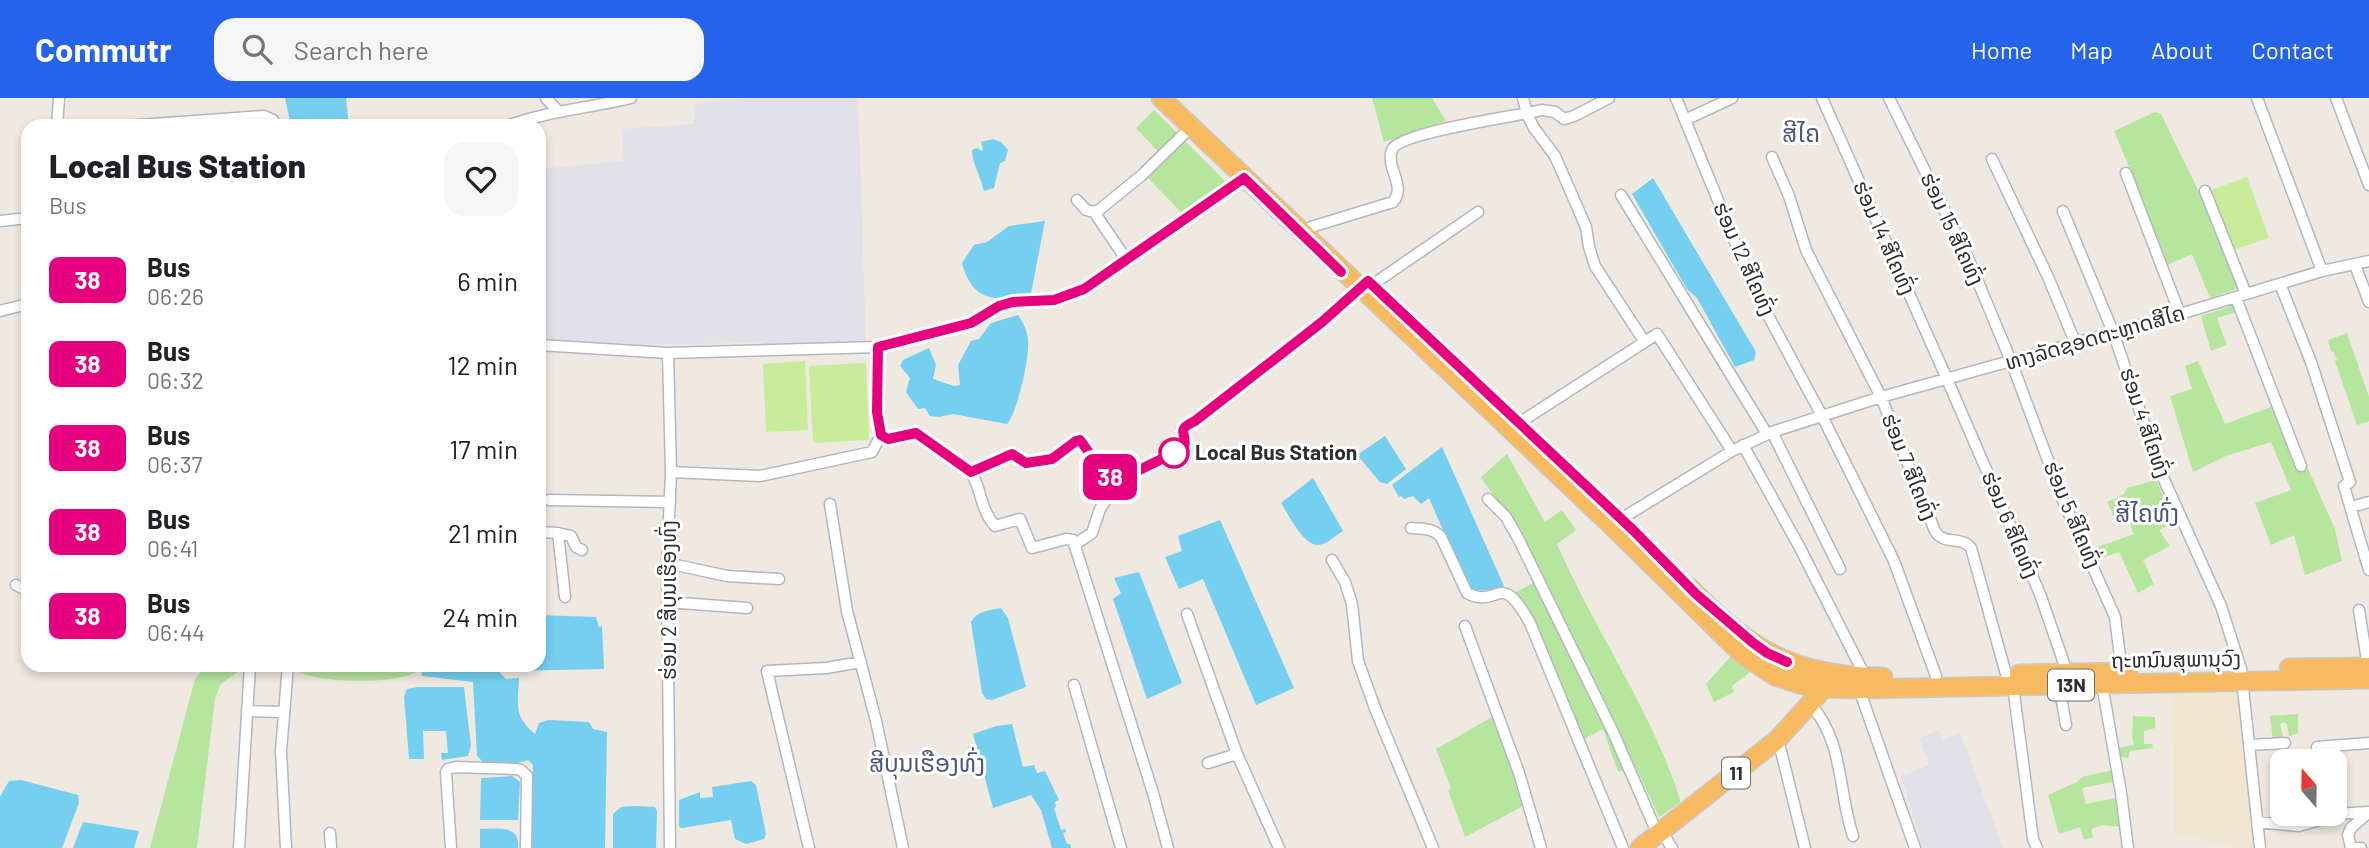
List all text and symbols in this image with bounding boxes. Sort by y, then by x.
search box [214,18,704,81]
text: Commutr [35,29,172,69]
icon: search [238,30,276,68]
text: Search here [294,34,429,65]
text: Home [1971,35,2032,64]
text: Map [2070,35,2113,64]
text: About [2151,35,2213,64]
text: Contact [2251,35,2334,64]
district label: ສີໄຄ [1782,118,1820,147]
button: heart [444,142,518,216]
text: Local Bus Station [49,145,306,185]
street label: ຮ່ອມ 15 ສີໄຄທົ່ງ [1916,168,1991,289]
street label: ຮ່ອມ 14 ສີໄຄທົ່ງ [1849,176,1922,298]
text: Bus [49,191,87,219]
street label: ຮ່ອມ 12 ສີໄຄທົ່ງ [1709,197,1782,319]
text: Bus [147,251,190,282]
text: 38 [75,265,100,294]
text: 6 min [457,265,518,296]
text: 06:26 [147,282,204,310]
street label: ທາງລັດຊອດຕະຫຼາດສີໄຄ [2002,299,2187,375]
text: Bus [147,335,190,366]
text: 38 [75,349,100,378]
text: 12 min [448,349,518,380]
street label: ຮ່ອມ 4 ສີໄຄທົ່ງ [2116,364,2178,481]
text: 06:32 [147,366,204,394]
street label: ຮ່ອມ 7 ສີໄຄທົ່ງ [1878,409,1944,524]
text: Bus [147,419,190,450]
text: 38 [75,433,100,462]
text: 17 min [449,433,518,464]
marker: Local Bus Station [1159,438,1189,468]
place label: Local Bus Station [1195,439,1357,464]
text: 06:37 [147,450,202,478]
line badge: 38 [1078,454,1142,500]
street label: ຮ່ອມ 5 ສີໄຄທົ່ງ [2040,457,2108,572]
text: 38 [1097,462,1123,491]
street label: ຮ່ອມ 6 ສີໄຄທົ່ງ [1978,467,2046,582]
district label: ສີໄຄທົ່ງ [2115,496,2179,527]
text: Bus [147,503,190,534]
text: 38 [75,517,100,546]
text: 21 min [448,517,518,548]
street label: ຮ່ອມ 2 ສີບຸນເຮືອງທົ່ງ [654,520,683,680]
text: 06:41 [147,534,198,562]
text: Bus [147,587,190,618]
text: 38 [75,601,100,630]
text: 24 min [442,601,518,632]
text: 06:44 [147,618,205,646]
street label: ຖະຫນົນສຸພານຸວົງ [2111,645,2241,675]
road number: 13N [2048,670,2094,700]
district label: ສີບຸນເຮືອງທົ່ງ [869,746,985,780]
north arrow [2270,749,2347,826]
map controls [2270,749,2347,826]
road number: 11 [1722,758,1750,788]

